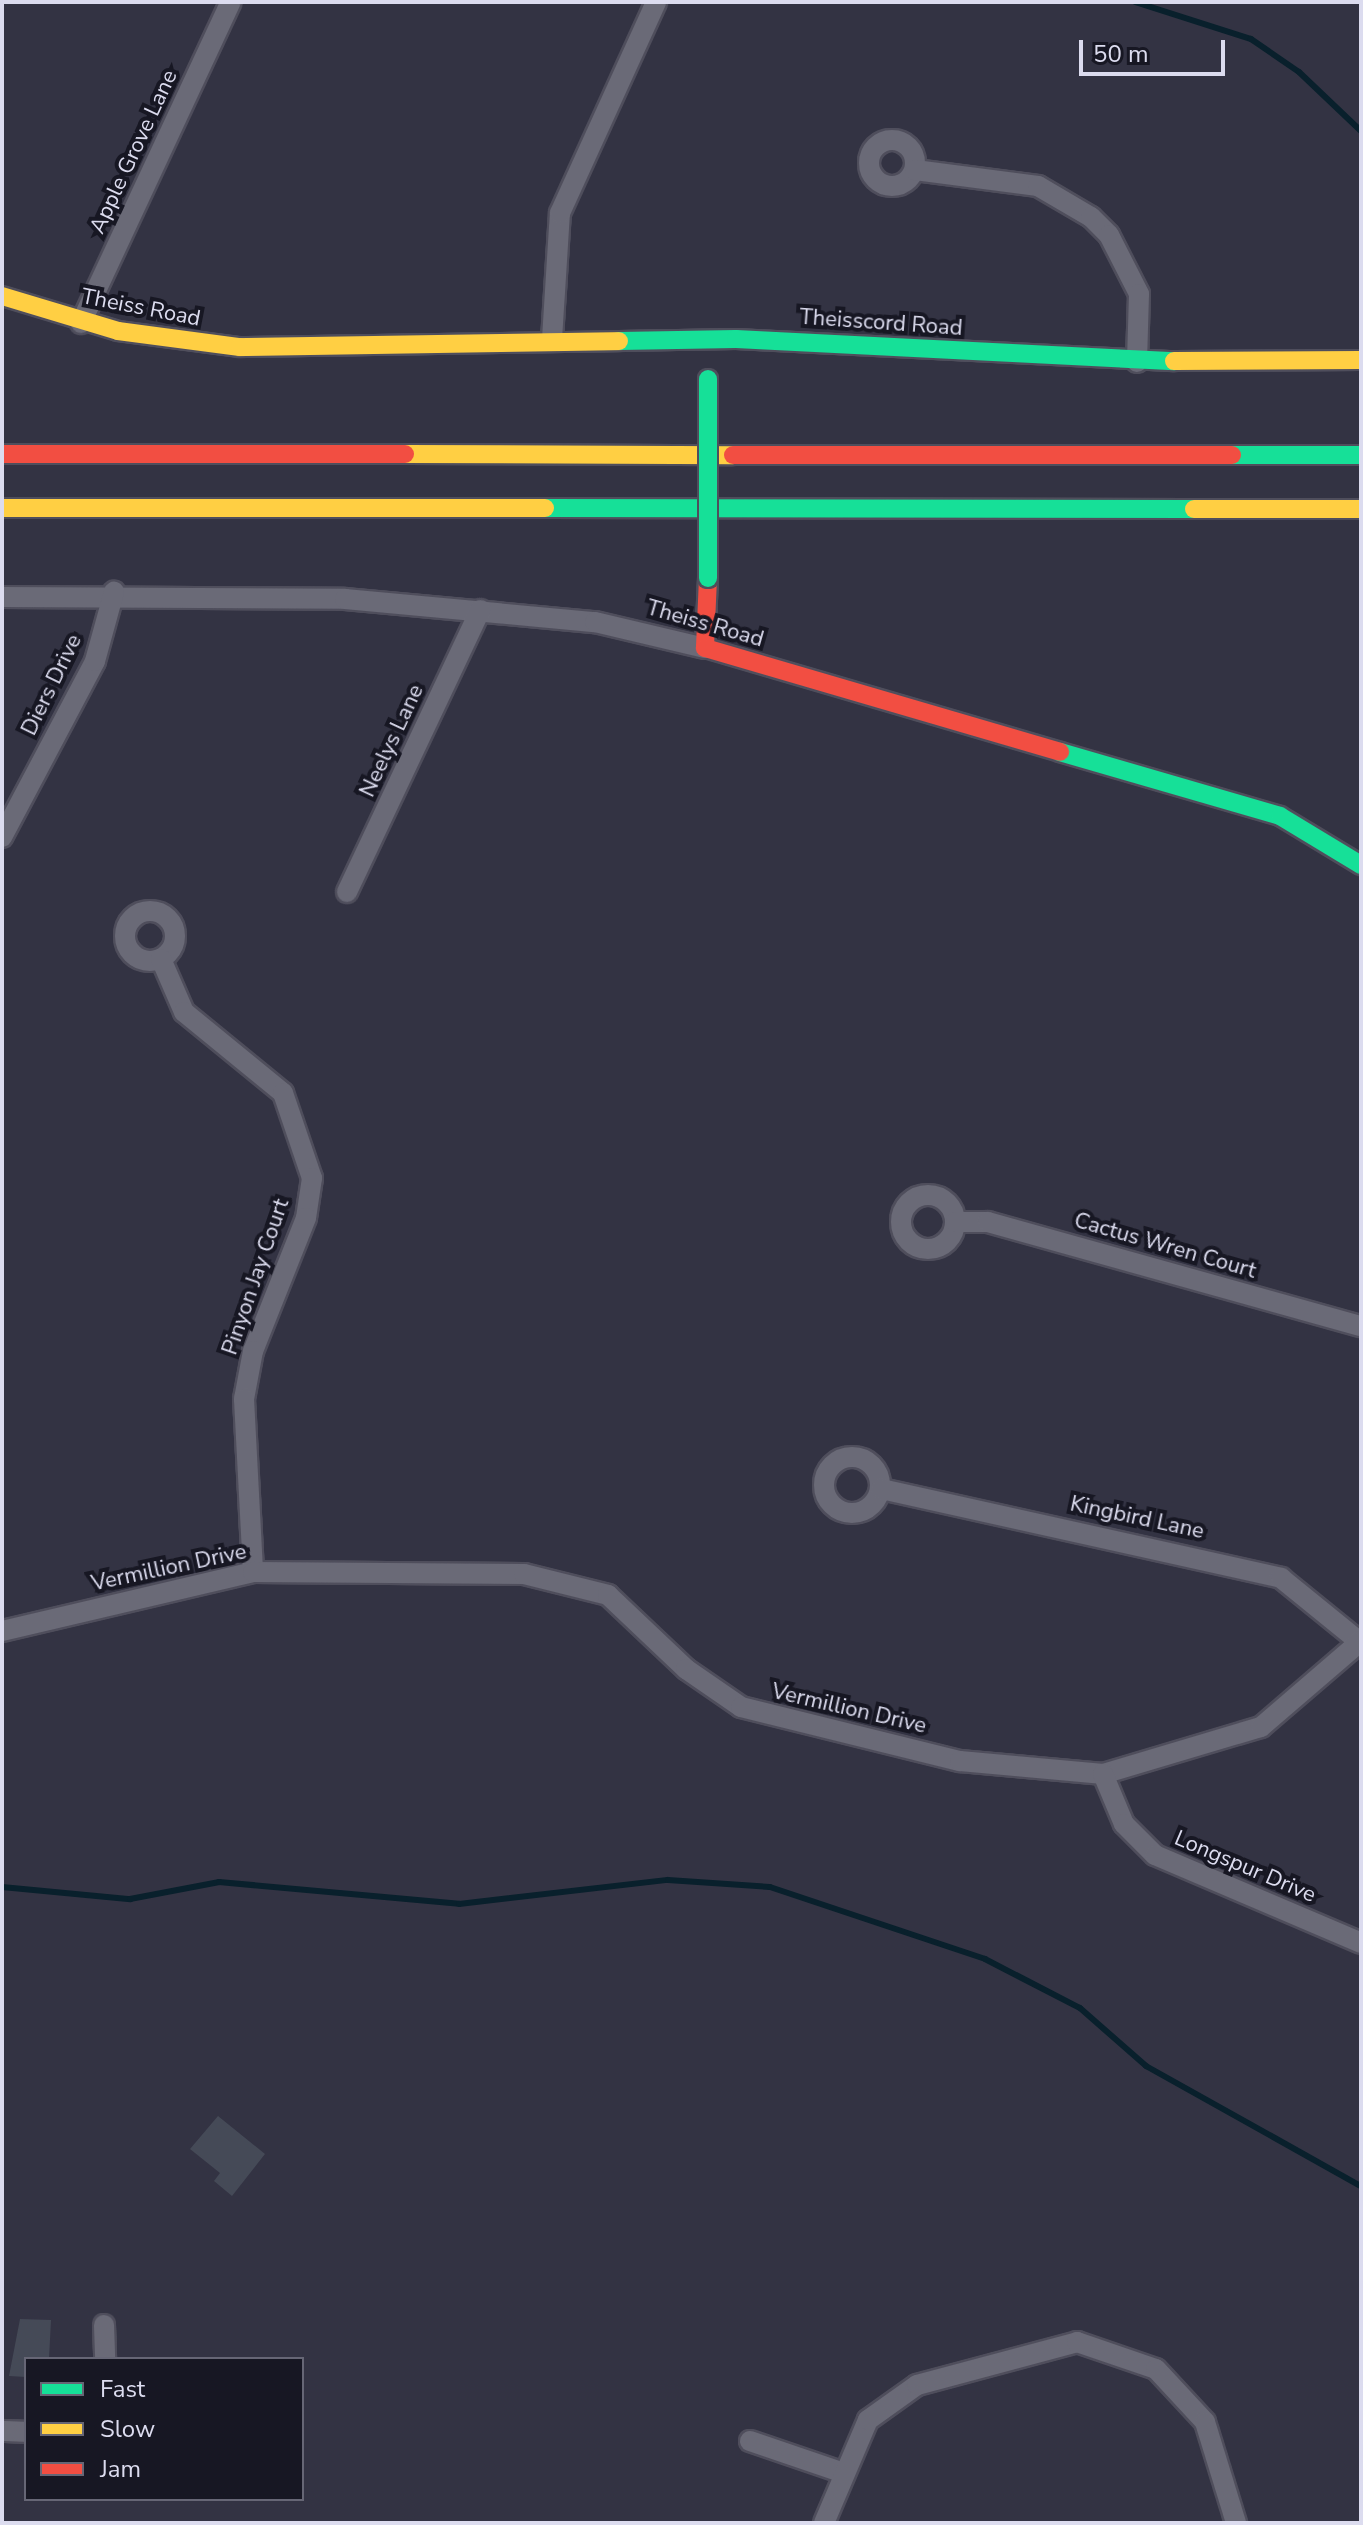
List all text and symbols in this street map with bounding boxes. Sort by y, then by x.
scale bar [1083,24,1229,74]
text: 50 m [1093,38,1149,70]
street label: Apple Grove Lane [85,66,183,238]
street label: Theiss Road [79,284,203,332]
street label: Theisscord Road [799,304,963,342]
street label: Theiss Road [643,595,767,653]
street label: Diers Drive [16,630,88,740]
street label: Neelys Lane [354,681,430,801]
street label: Pinyon Jay Court [217,1195,295,1359]
street label: Cactus Wren Court [1071,1207,1259,1285]
street label: Kingbird Lane [1068,1491,1206,1545]
street label: Vermillion Drive [89,1539,249,1597]
street label: Vermillion Drive [769,1678,929,1740]
street label: Longspur Drive [1170,1825,1320,1909]
legend [24,2357,304,2501]
text: Fast [100,2373,145,2405]
text: Slow [100,2413,155,2445]
text: Jam [100,2453,141,2485]

